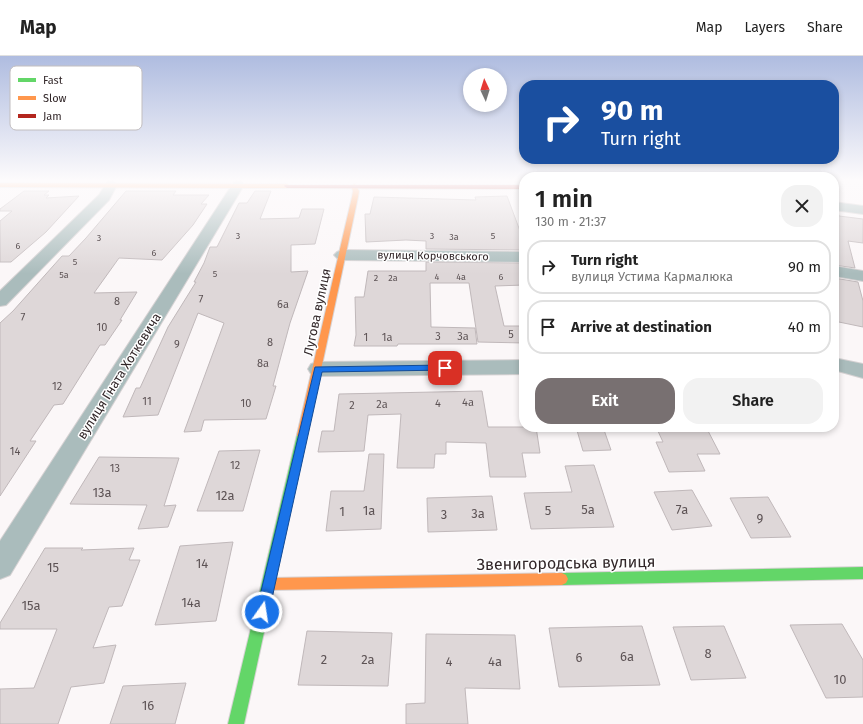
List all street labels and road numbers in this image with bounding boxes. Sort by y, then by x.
street label: вулиця Корчовського [377,249,489,263]
street label: Лугова вулиця [300,267,334,357]
street label: вулиця Гната Хоткевича [74,310,164,442]
street label: Звенигородська вулиця [476,552,656,574]

